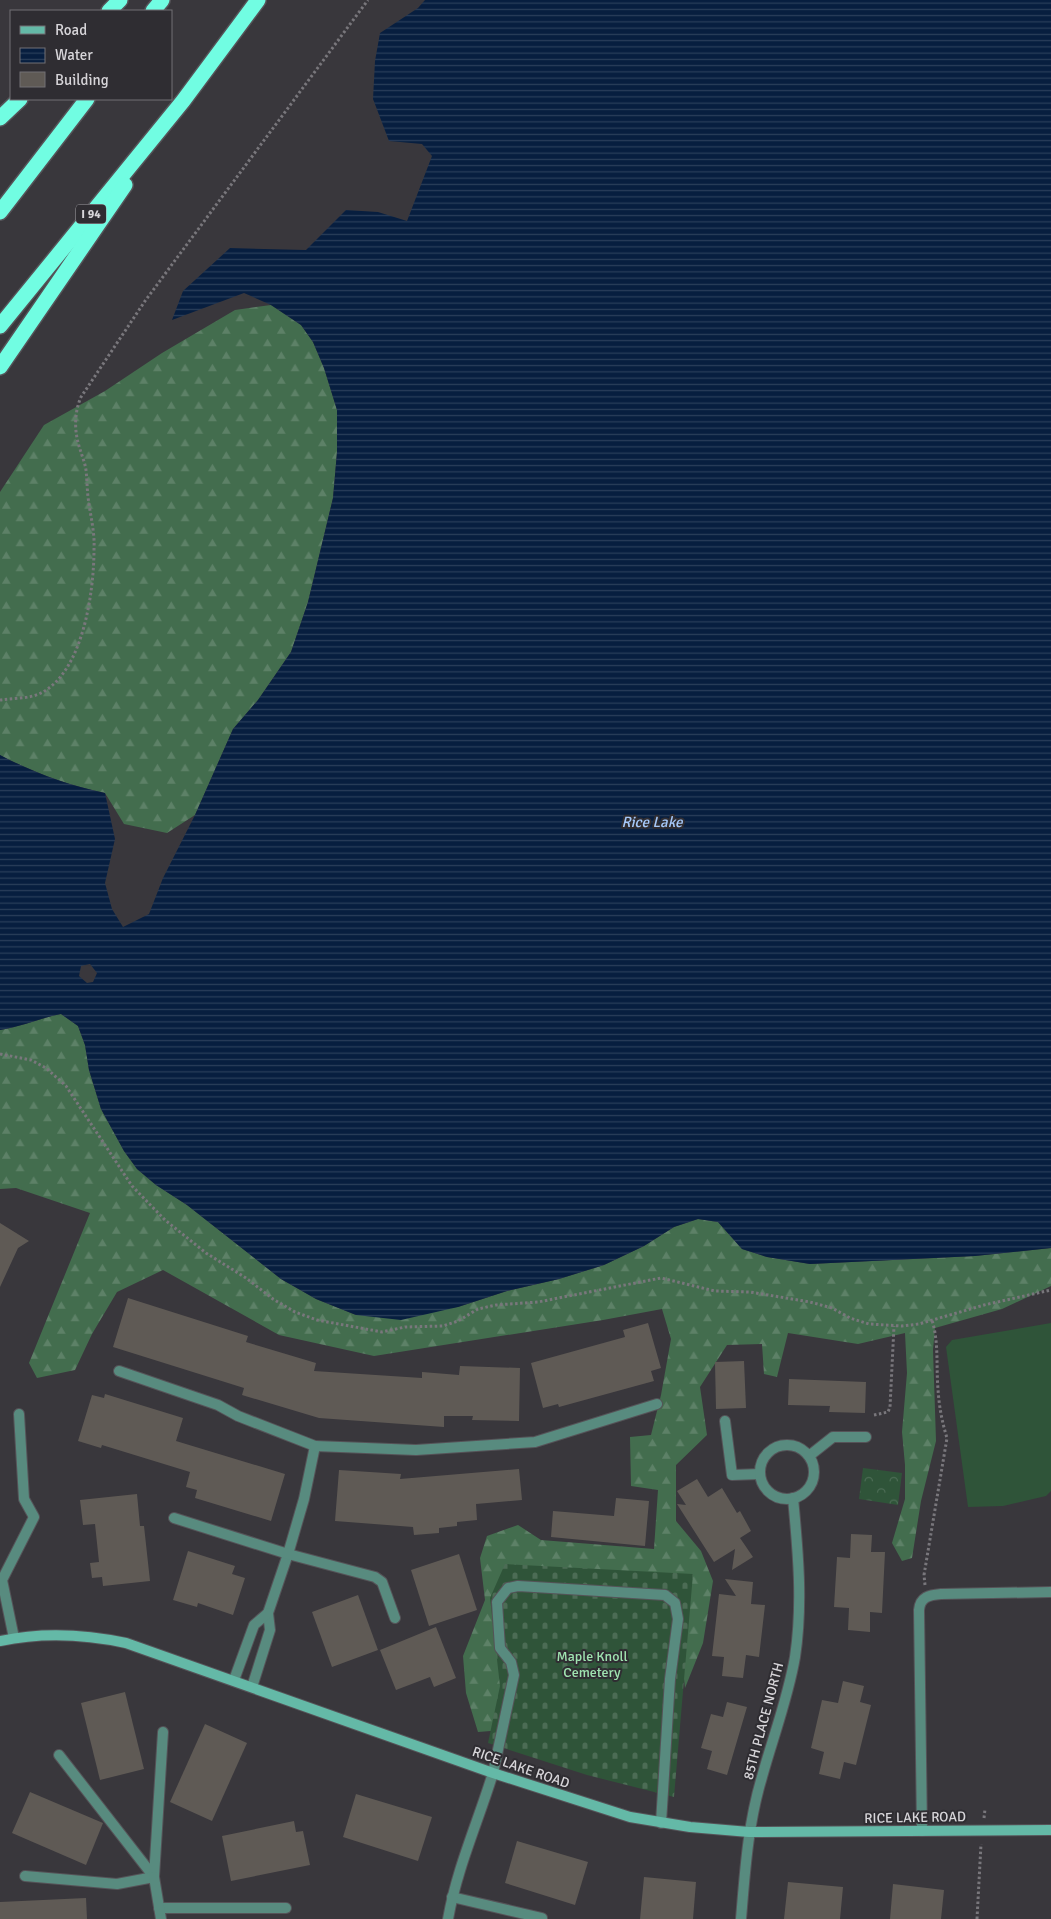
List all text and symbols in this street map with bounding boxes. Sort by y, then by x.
legend [10,10,172,100]
text: Road [55,21,87,39]
text: Water [55,46,93,64]
text: Building [55,71,109,89]
road number: I 94 [76,204,106,223]
water label: Rice Lake [622,813,684,831]
park label: Maple Knoll Cemetery [556,1648,628,1681]
street label: 85TH PLACE NORTH [740,1661,787,1782]
street label: RICE LAKE ROAD [470,1743,572,1792]
street label: RICE LAKE ROAD [864,1808,966,1827]

